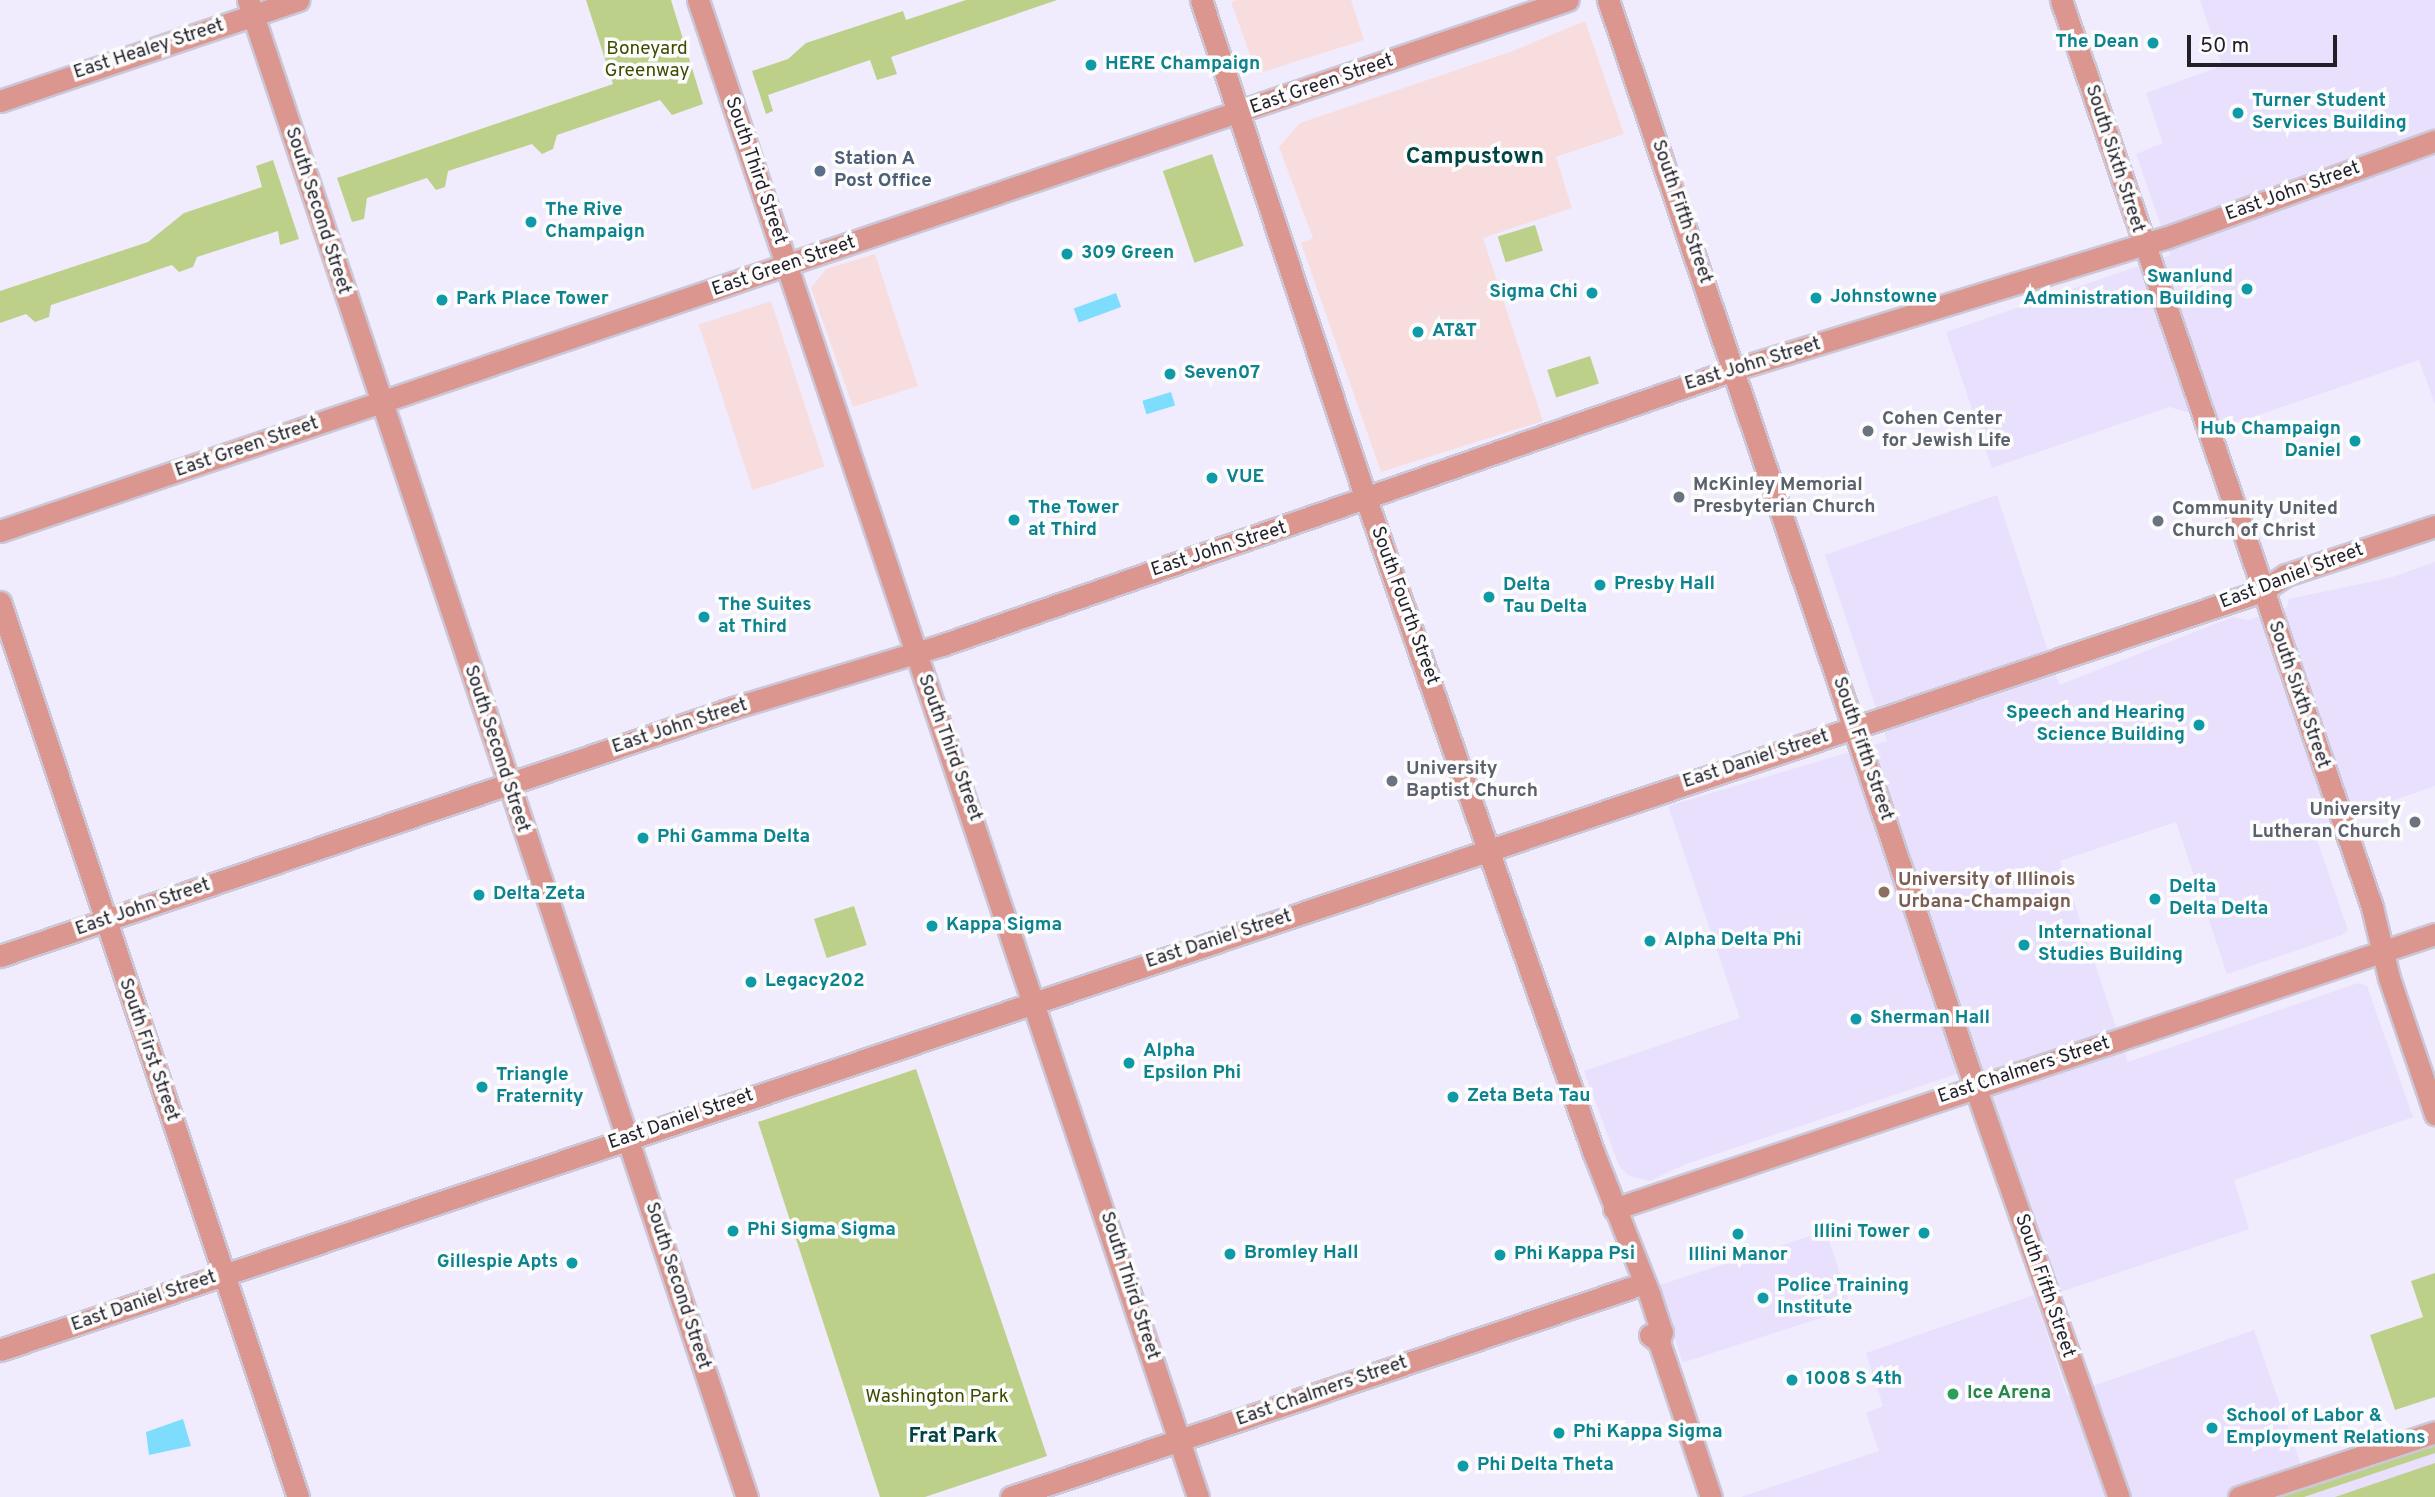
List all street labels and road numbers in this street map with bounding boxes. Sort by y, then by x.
street label: East Healey Street [71,15,227,85]
street label: East Green Street [1247,50,1397,120]
street label: South Sixth Street [2079,82,2149,236]
street label: South Third Street [719,94,791,248]
street label: South Second Street [279,124,355,298]
street label: South Fifth Street [1646,137,1716,287]
street label: East John Street [2223,157,2363,227]
street label: East Green Street [709,232,859,302]
street label: East John Street [1682,333,1824,397]
street label: East Green Street [172,413,322,483]
street label: East John Street [1148,517,1290,583]
street label: South Fourth Street [1365,524,1443,688]
street label: East Daniel Street [2217,539,2367,615]
street label: South Sixth Street [2262,618,2334,772]
street label: South Second Street [458,662,534,836]
street label: South Third Street [912,671,986,825]
street label: South Fifth Street [1827,674,1897,824]
street label: East John Street [609,694,751,760]
street label: East Daniel Street [1680,726,1832,794]
street label: East John Street [73,874,213,942]
street label: East Daniel Street [1143,906,1295,974]
street label: South First Street [113,976,183,1124]
street label: East Chalmers Street [1935,1032,2113,1110]
street label: East Daniel Street [605,1084,757,1156]
street label: South Second Street [639,1199,715,1373]
street label: South Third Street [1094,1209,1164,1363]
street label: South Fifth Street [2009,1211,2079,1361]
street label: East Daniel Street [68,1266,220,1338]
street label: East Chalmers Street [1233,1352,1411,1432]

